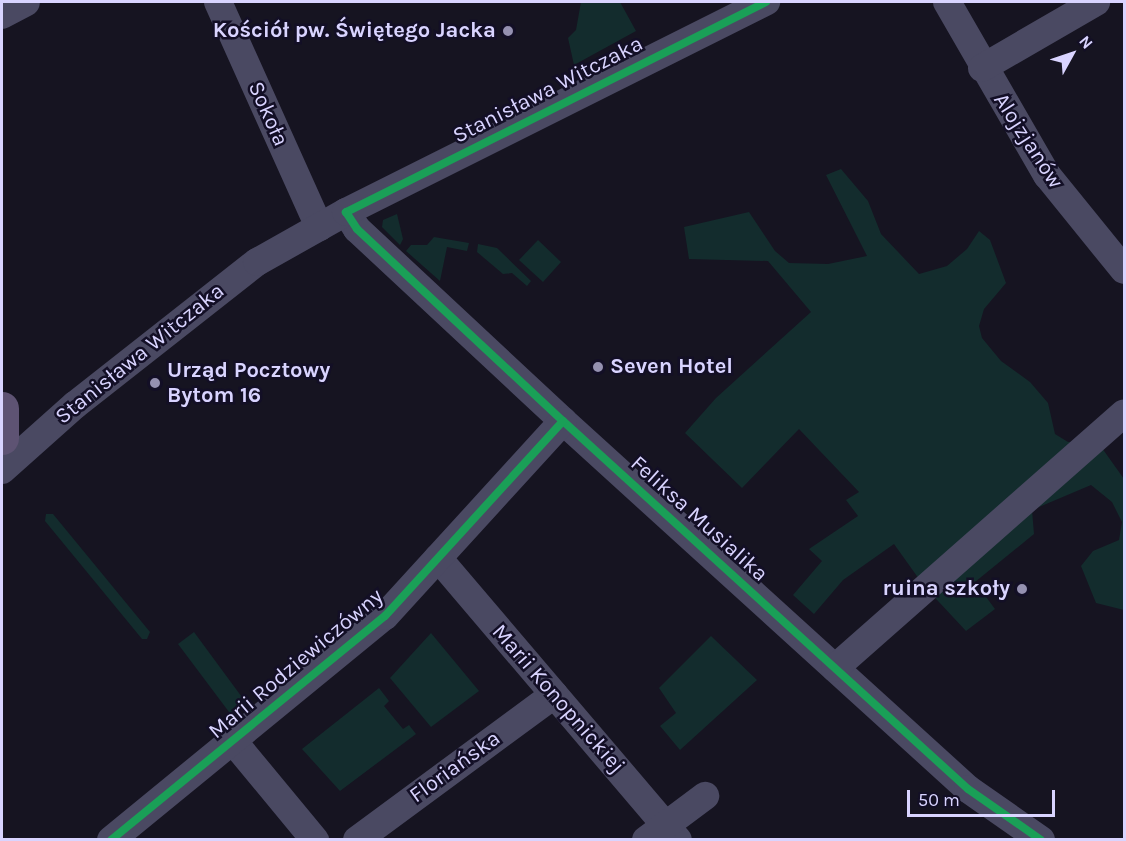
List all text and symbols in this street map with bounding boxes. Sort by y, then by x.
place label: Kościół pw. Świętego Jacka [213,18,496,44]
marker: Kościół pw. Świętego Jacka [501,24,515,38]
north arrow [1042,24,1102,84]
street label: Stanisława Witczaka [449,31,647,149]
text: N [1075,32,1097,53]
street label: Sokoła [242,78,294,150]
street label: Alojzjanów [987,88,1069,194]
street label: Stanisława Witczaka [50,278,230,430]
place label: Seven Hotel [610,354,733,380]
place label: Urząd Pocztowy Bytom 16 [167,357,330,408]
marker: Seven Hotel [591,360,605,374]
marker: Urząd Pocztowy Bytom 16 [148,376,162,390]
street label: Feliksa Musialika [625,450,773,588]
place label: ruina szkoły [882,576,1010,602]
marker: ruina szkoły [1015,582,1029,596]
street label: Marii Rodziewiczówny [203,583,389,745]
street label: Marii Konopnickiej [486,619,630,779]
street label: Floriańska [404,725,506,809]
scale bar [910,778,1058,816]
text: 50 m [918,789,960,811]

